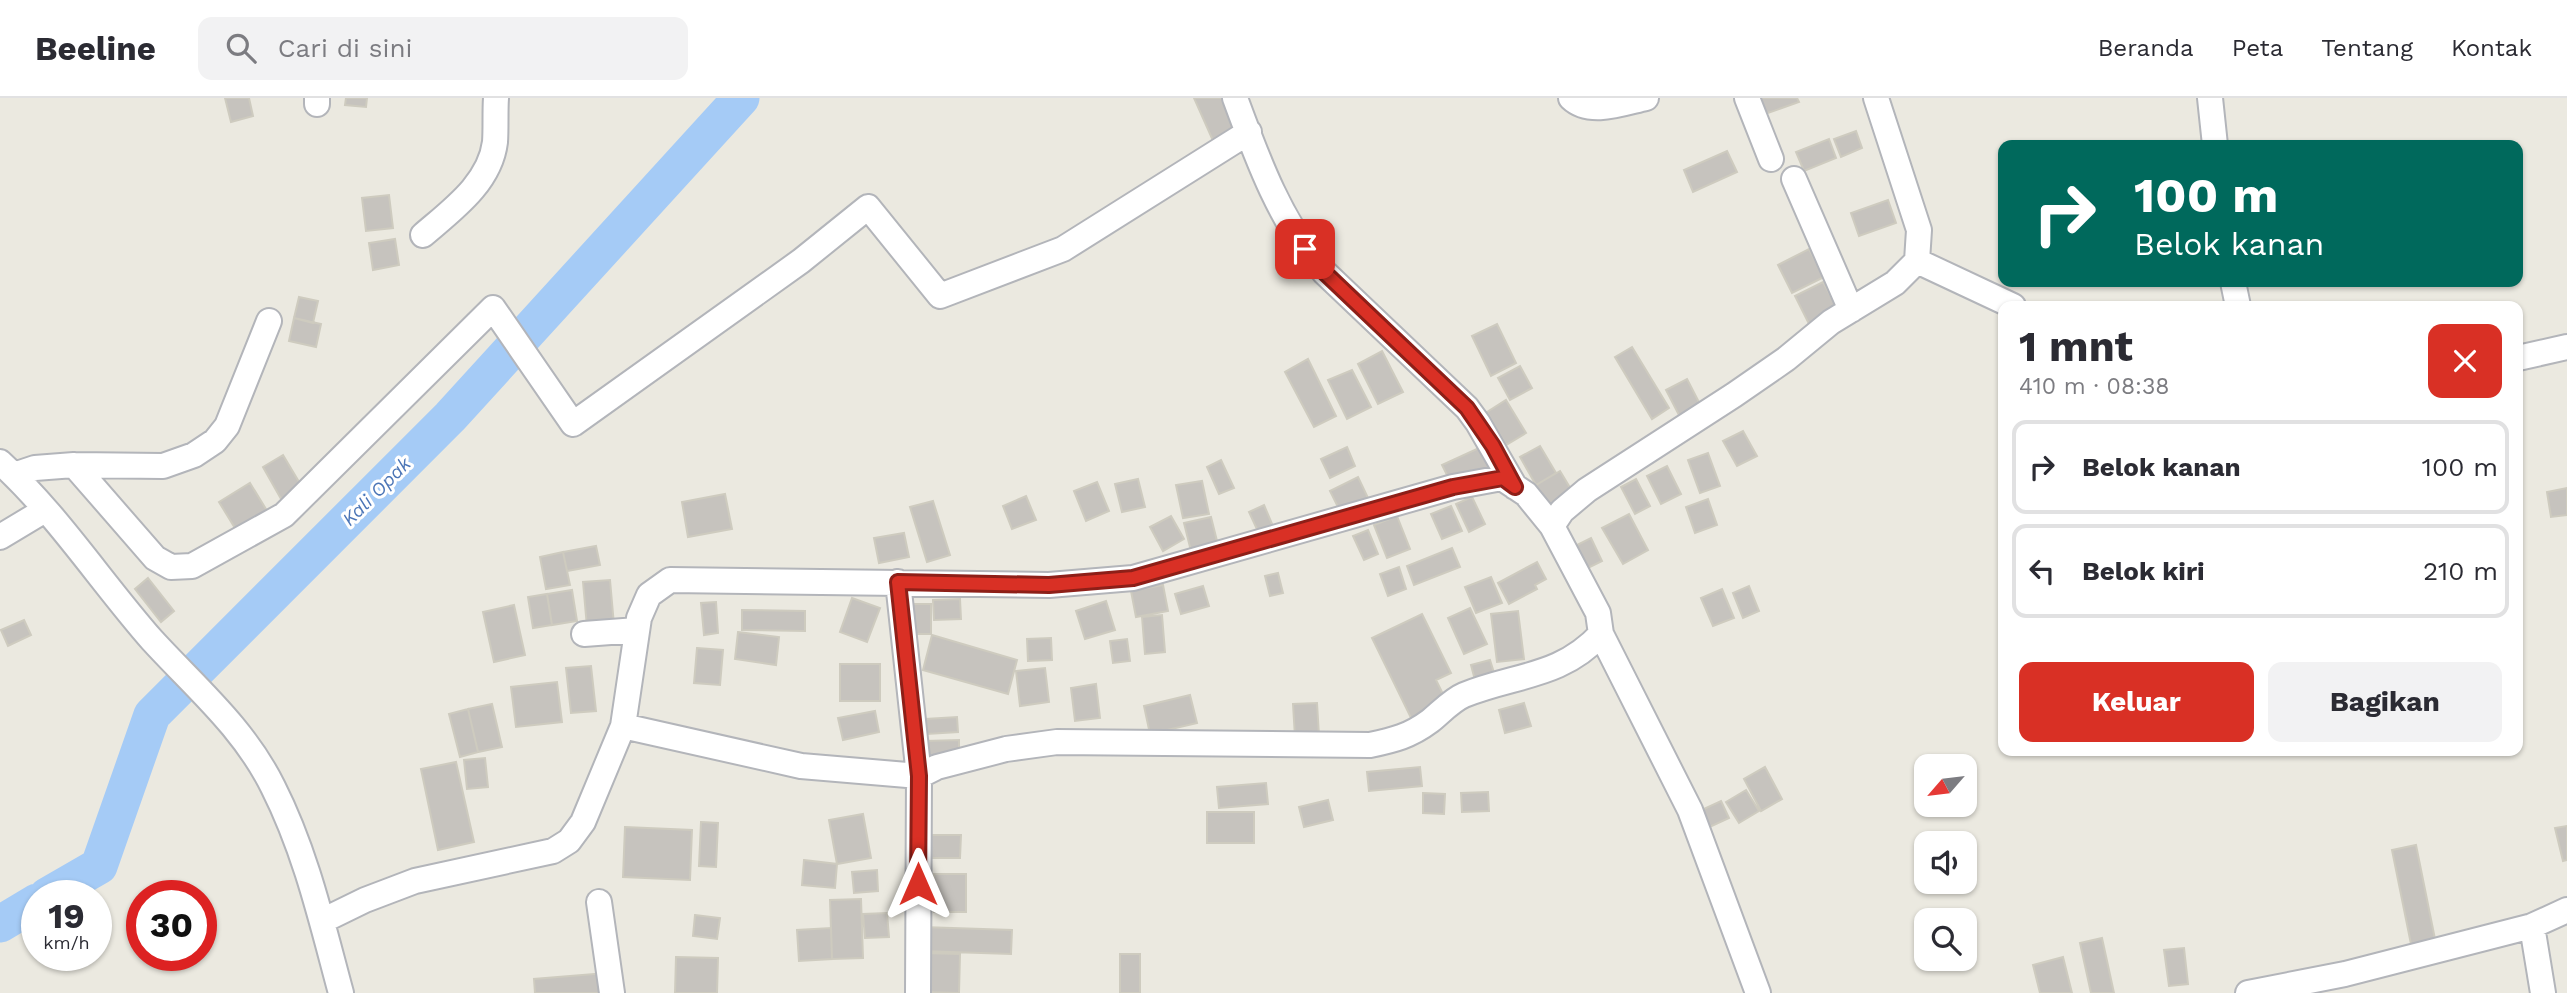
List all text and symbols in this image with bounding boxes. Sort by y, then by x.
search box [198,17,688,80]
text: Beeline [35,29,156,68]
icon: search [222,29,260,67]
text: Cari di sini [278,33,412,63]
text: Beranda [2098,34,2194,62]
text: Peta [2232,34,2283,62]
text: Tentang [2321,34,2413,62]
text: Kontak [2451,34,2532,62]
text: 100 m [2134,166,2278,224]
icon: right [2019,168,2110,259]
pin [1275,219,1335,279]
text: Belok kanan [2134,225,2324,263]
icon: arrive [1286,230,1324,268]
text: 1 mnt [2019,322,2133,371]
button: close [2428,324,2502,398]
text: 410 m · 08:38 [2019,373,2169,400]
icon: right [2023,448,2061,486]
water label: Kali Opak [337,452,416,531]
text: Belok kanan [2082,452,2241,482]
text: 100 m [2422,452,2498,482]
icon: left [2023,552,2061,590]
text: Belok kiri [2082,556,2205,586]
text: 210 m [2423,556,2498,586]
button: Keluar [2019,662,2254,742]
button: Bagikan [2268,662,2502,742]
north arrow [1914,754,1978,817]
map controls [1914,754,1977,971]
button: sound [1914,831,1977,894]
position arrow [881,847,955,921]
speed limit sign: 30 [126,880,217,971]
text: 19 [48,895,85,937]
button: search [1914,908,1977,971]
text: km/h [43,932,90,953]

